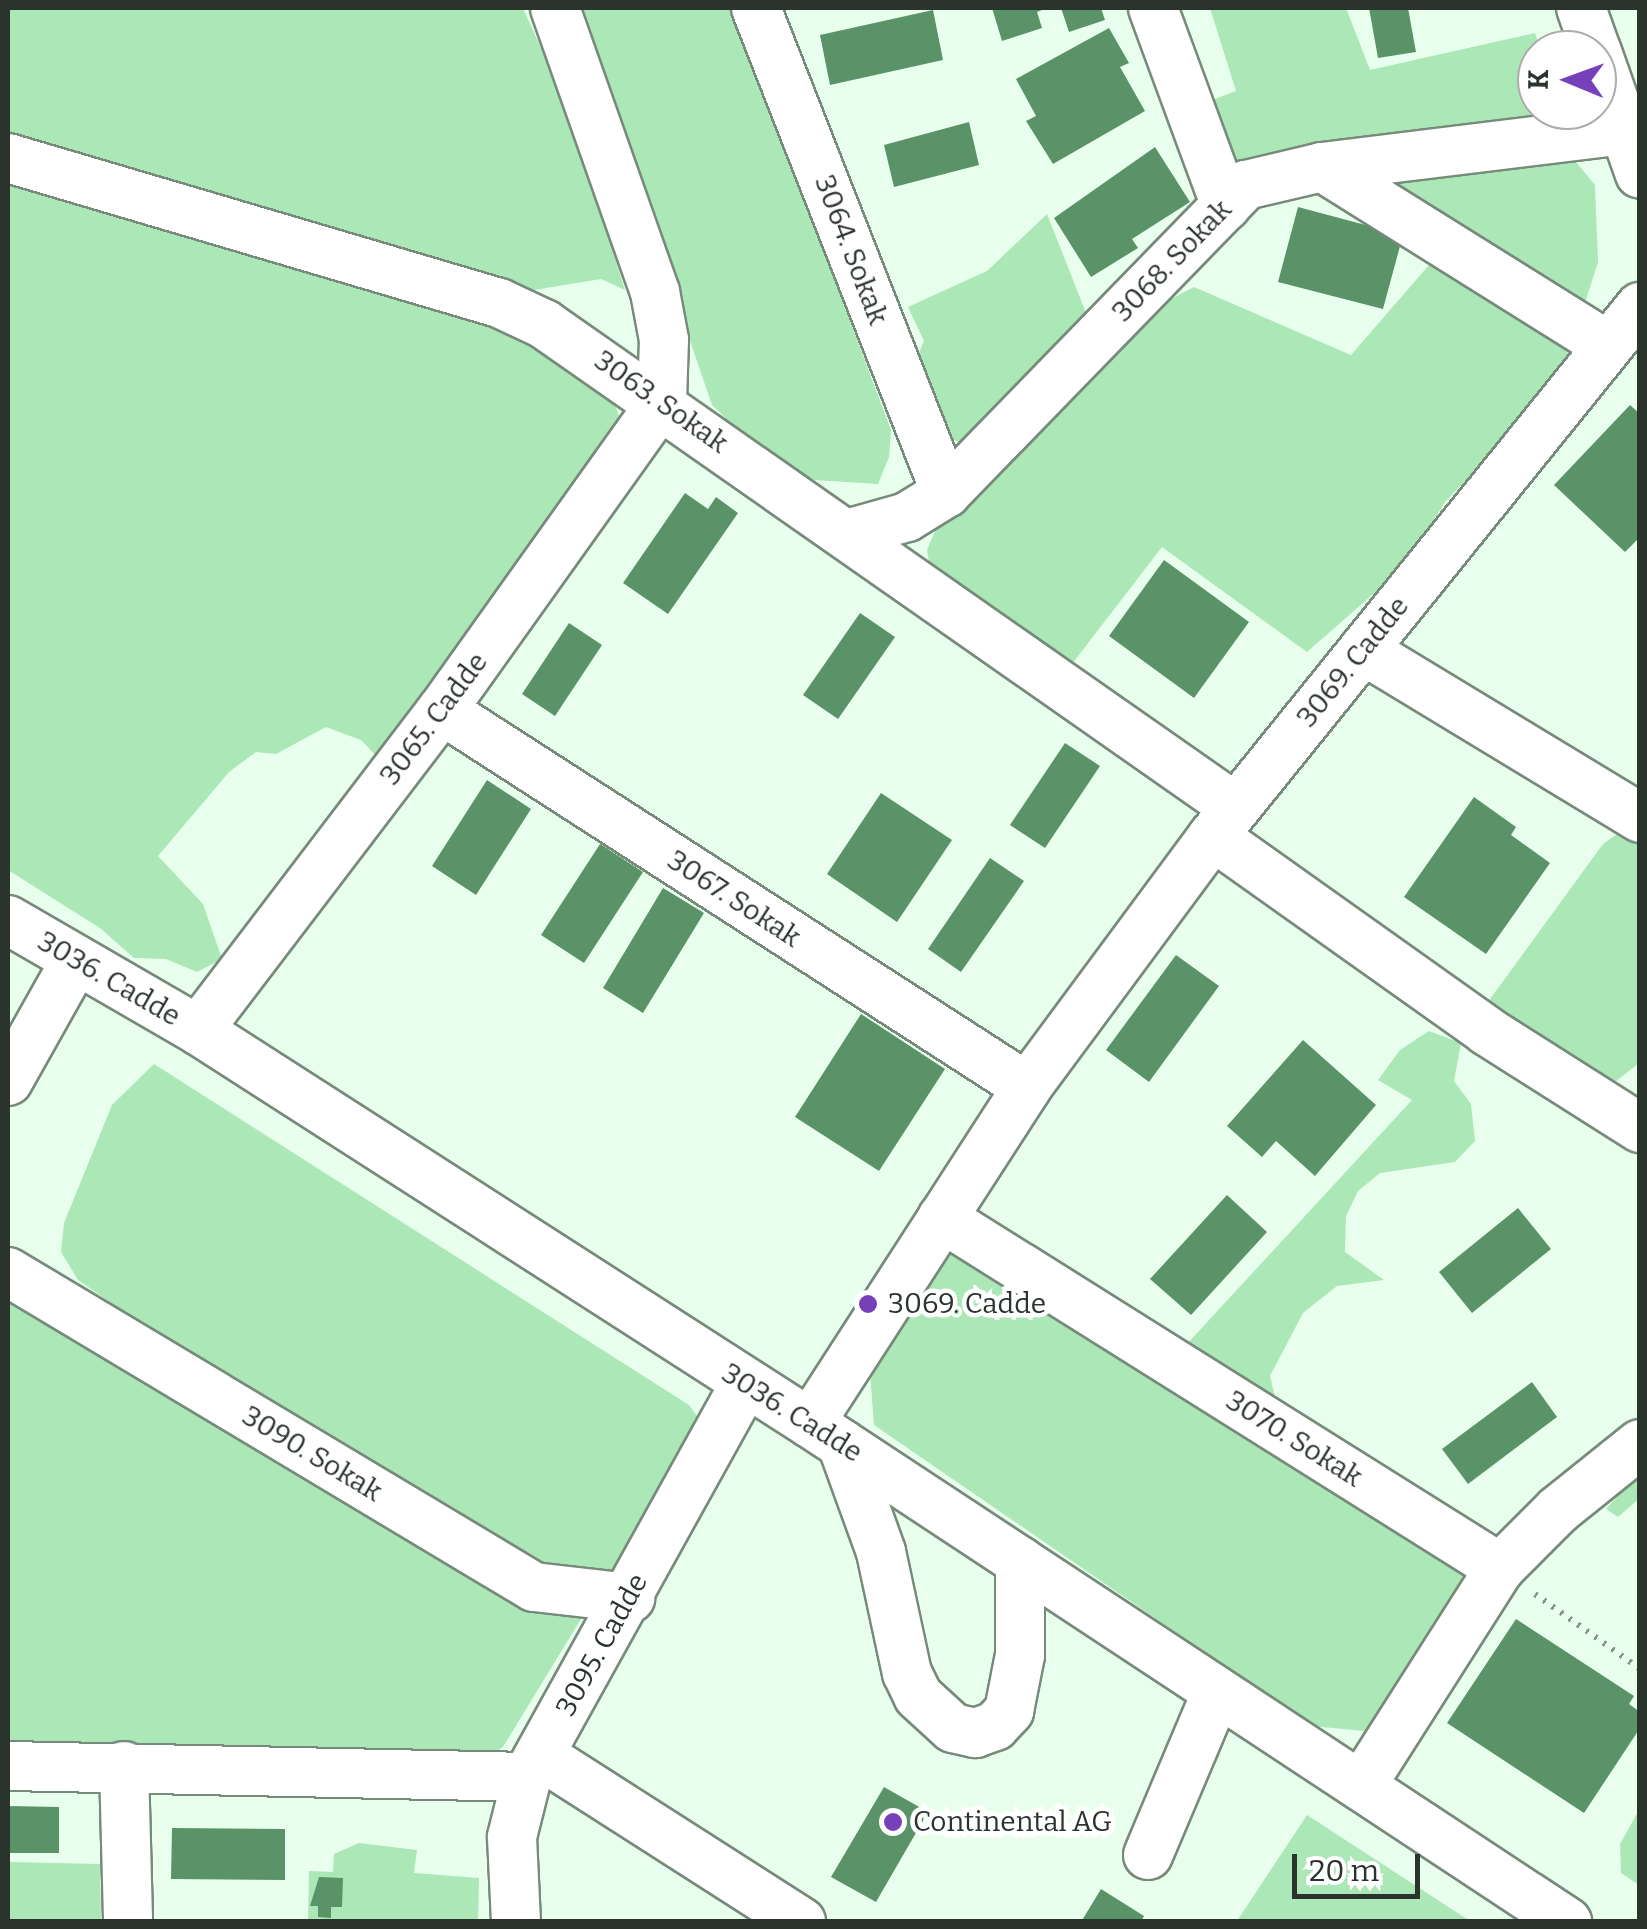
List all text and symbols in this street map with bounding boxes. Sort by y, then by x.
north arrow [1517,30,1617,130]
text: K [1522,69,1555,90]
street label: 3064. Sokak [807,171,895,329]
street label: 3068. Sokak [1106,193,1238,329]
street label: 3063. Sokak [588,344,734,460]
street label: 3069. Cadde [1290,590,1416,734]
street label: 3065. Cadde [373,646,495,792]
street label: 3067. Sokak [661,844,807,954]
street label: 3036. Cadde [32,925,186,1033]
place label: 3069. Cadde [888,1287,1046,1321]
marker: 3069. Cadde [857,1293,879,1315]
street label: 3036. Cadde [716,1357,868,1469]
street label: 3070. Sokak [1220,1384,1368,1494]
street label: 3090. Sokak [236,1399,388,1509]
street label: 3095. Cadde [549,1568,655,1722]
place label: Continental AG [913,1805,1112,1839]
marker: Continental AG [882,1811,904,1833]
scale bar [1297,1834,1424,1896]
text: 20 m [1309,1853,1379,1889]

